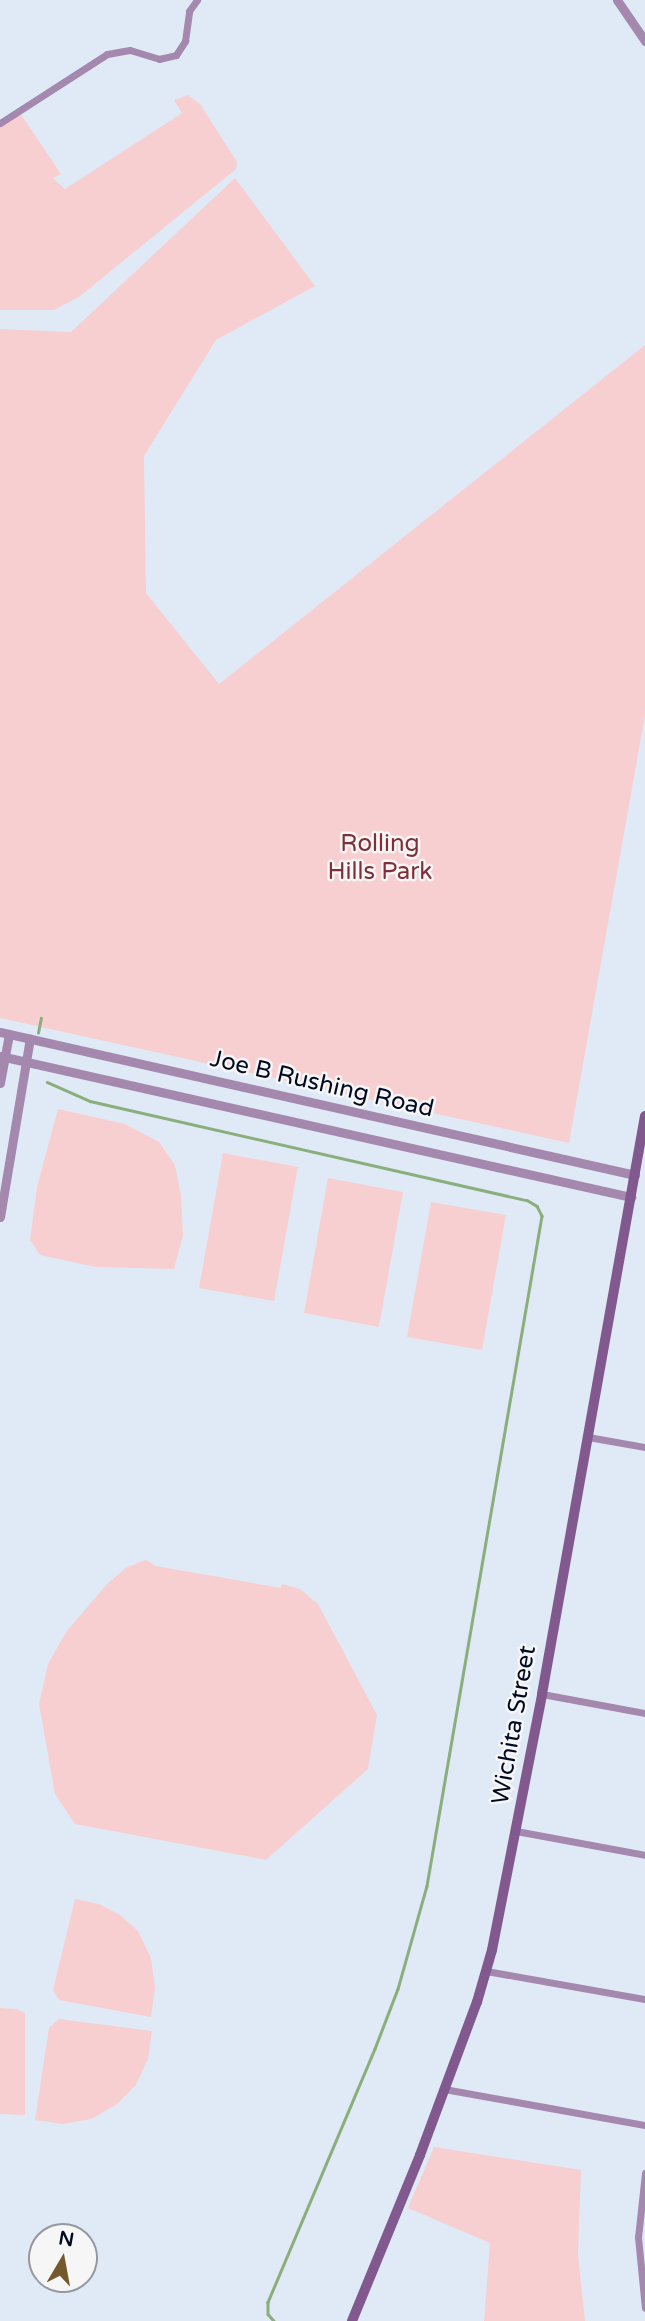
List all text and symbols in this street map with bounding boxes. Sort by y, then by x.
park label: Rolling Hills Park [328,830,432,886]
street label: Joe B Rushing Road [207,1044,437,1124]
street label: Wichita Street [486,1643,542,1807]
north arrow [28,2223,98,2293]
text: N [57,2227,76,2251]

